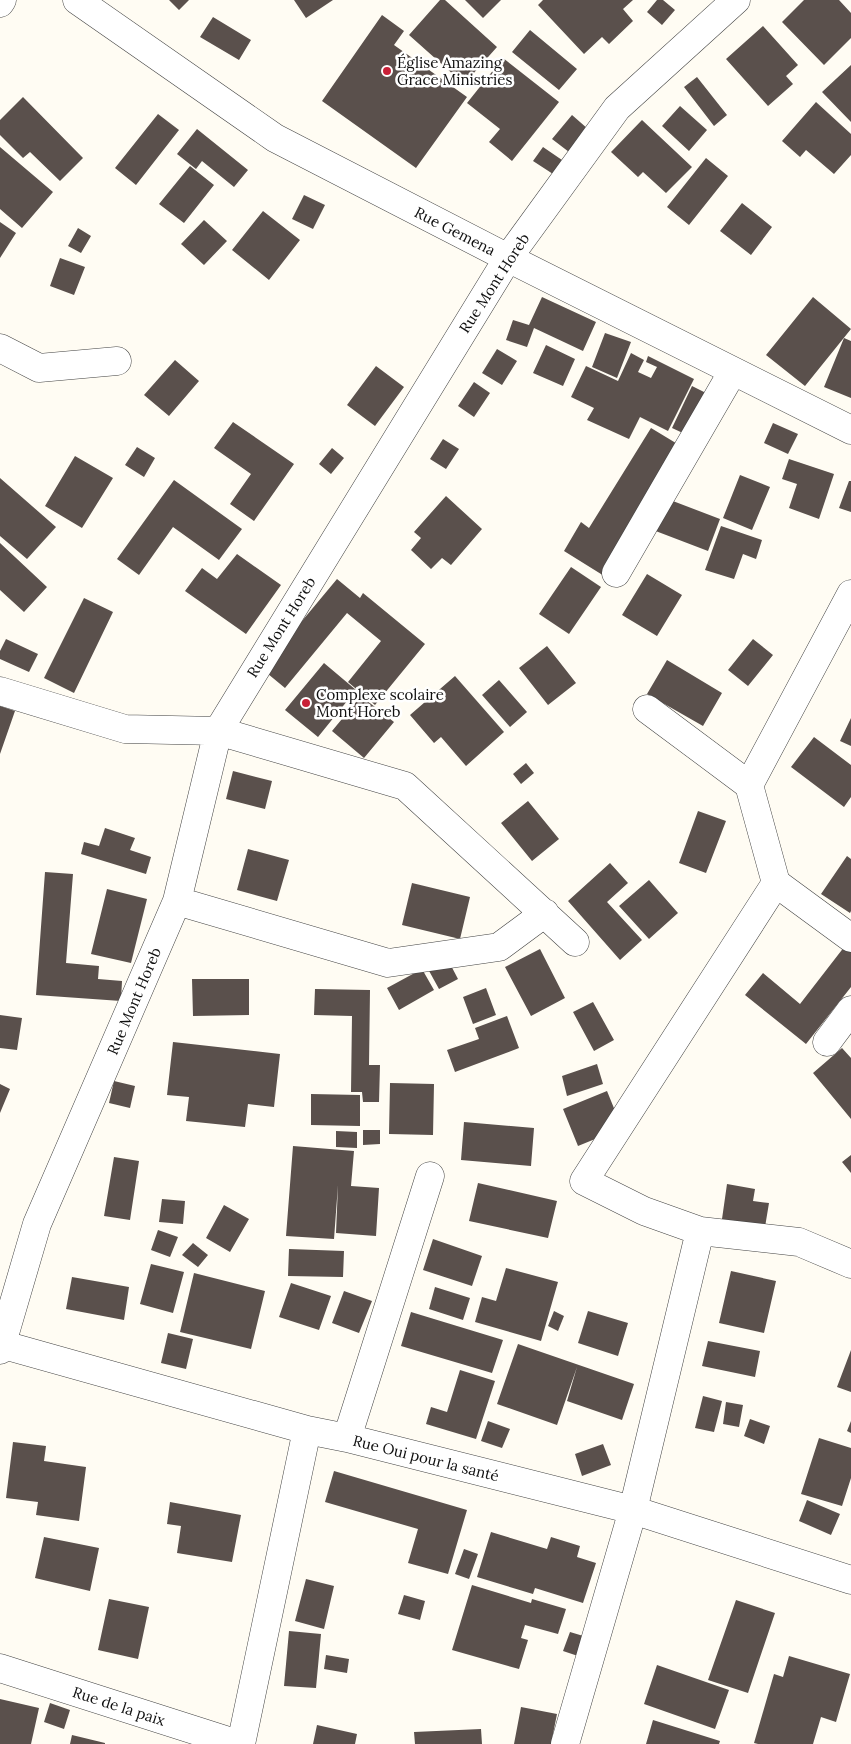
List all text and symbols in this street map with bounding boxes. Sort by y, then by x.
place label: Église Amazing Grace Ministries [397,53,512,89]
marker: Église Amazing Grace Ministries [381,65,393,77]
street label: Rue Gemena [411,202,499,260]
street label: Rue Mont Horeb [455,229,533,336]
street label: Rue Mont Horeb [242,573,320,681]
place label: Complexe scolaire Mont Horeb [316,685,444,721]
marker: Complexe scolaire Mont Horeb [300,697,312,709]
street label: Rue Mont Horeb [103,944,165,1058]
street label: Rue Oui pour la santé [351,1431,501,1485]
street label: Rue de la paix [70,1682,168,1730]

